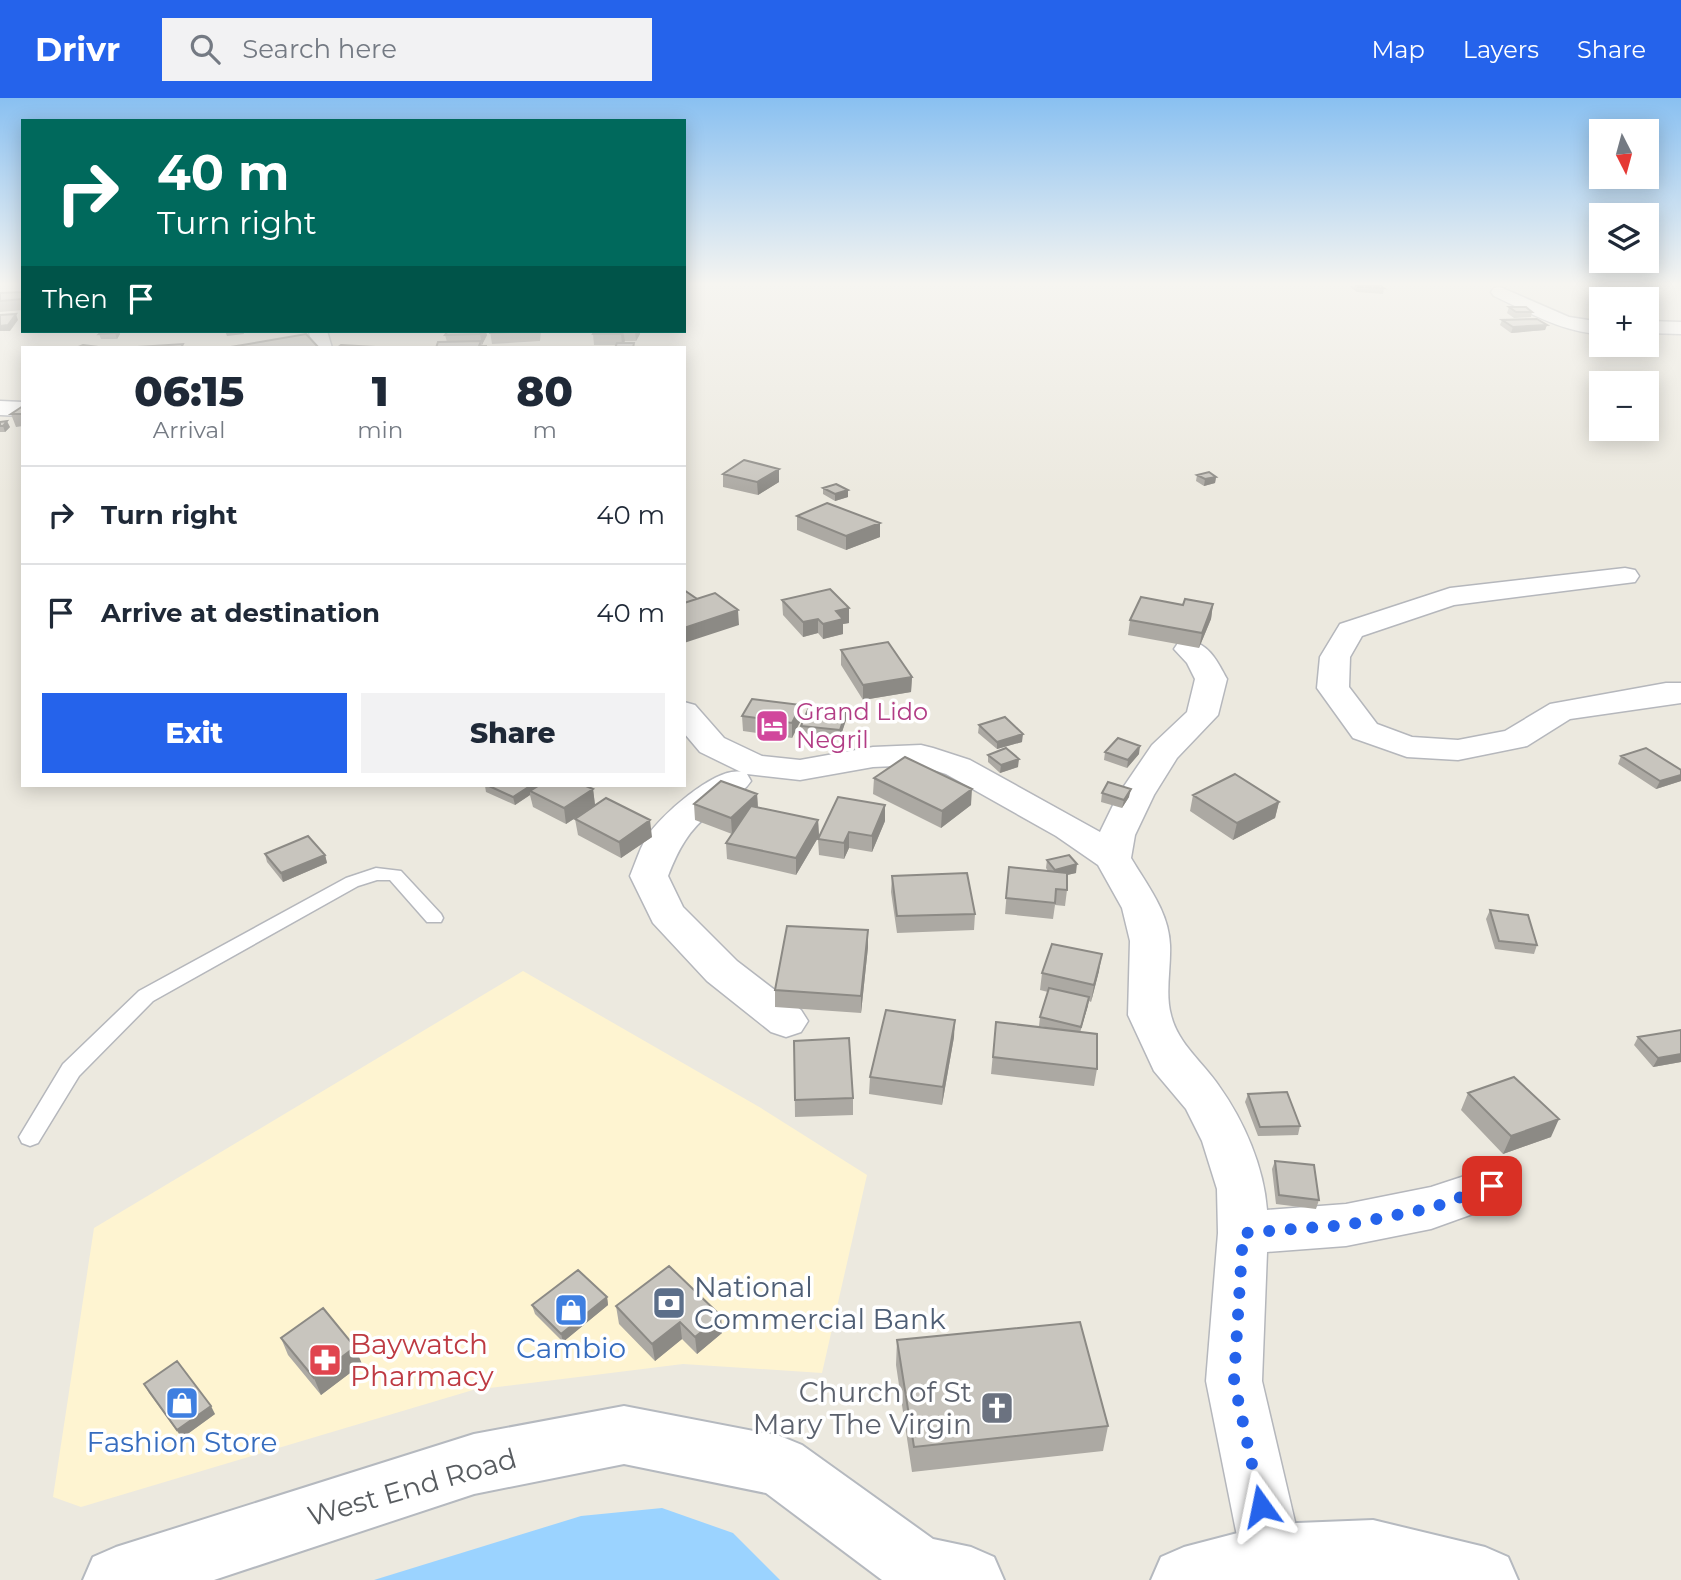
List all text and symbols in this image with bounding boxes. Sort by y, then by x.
search box [162,18,652,81]
text: Drivr [35,29,120,69]
icon: search [186,30,224,68]
text: Search here [242,33,397,65]
text: Map [1371,35,1425,64]
text: Layers [1463,35,1539,64]
text: Share [1577,35,1646,64]
north arrow [1589,119,1659,189]
map controls [1589,119,1659,441]
text: 40 m [157,143,289,202]
icon: right [42,147,133,238]
text: Turn right [157,203,317,242]
button: layers [1589,203,1659,273]
icon: arrive [122,280,160,318]
text: Then [42,283,108,315]
button: + [1589,287,1659,357]
text: 06:15 [134,365,244,417]
text: 1 [372,365,389,417]
text: 80 [516,365,573,417]
button: − [1589,371,1659,441]
text: Arrival [153,416,225,444]
text: min [357,416,403,444]
text: m [532,416,557,444]
icon: right [42,496,80,534]
text: Turn right [101,499,237,531]
text: 40 m [596,499,665,531]
icon: arrive [42,594,80,632]
text: Arrive at destination [101,597,380,629]
text: 40 m [596,597,665,629]
button: Exit [42,693,347,773]
button: Share [361,693,665,773]
place label: Grand Lido Negril [796,697,928,754]
hotel icon: Grand Lido Negril [753,707,791,745]
pin [1462,1156,1522,1216]
icon: arrive [1473,1167,1511,1205]
place label: National Commercial Bank [694,1270,946,1336]
bank icon: National Commercial Bank [650,1284,688,1322]
shop icon: Cambio [552,1291,590,1329]
place label: Baywatch Pharmacy [350,1327,494,1393]
place label: Cambio [516,1331,626,1365]
pharmacy icon: Baywatch Pharmacy [306,1341,344,1379]
place label: Church of St Mary The Virgin [753,1375,972,1441]
shop icon: Fashion Store [163,1384,201,1422]
church icon: Church of St Mary The Virgin [978,1389,1016,1427]
place label: Fashion Store [87,1425,278,1459]
street label: West End Road [303,1441,521,1533]
position arrow [1224,1469,1298,1543]

